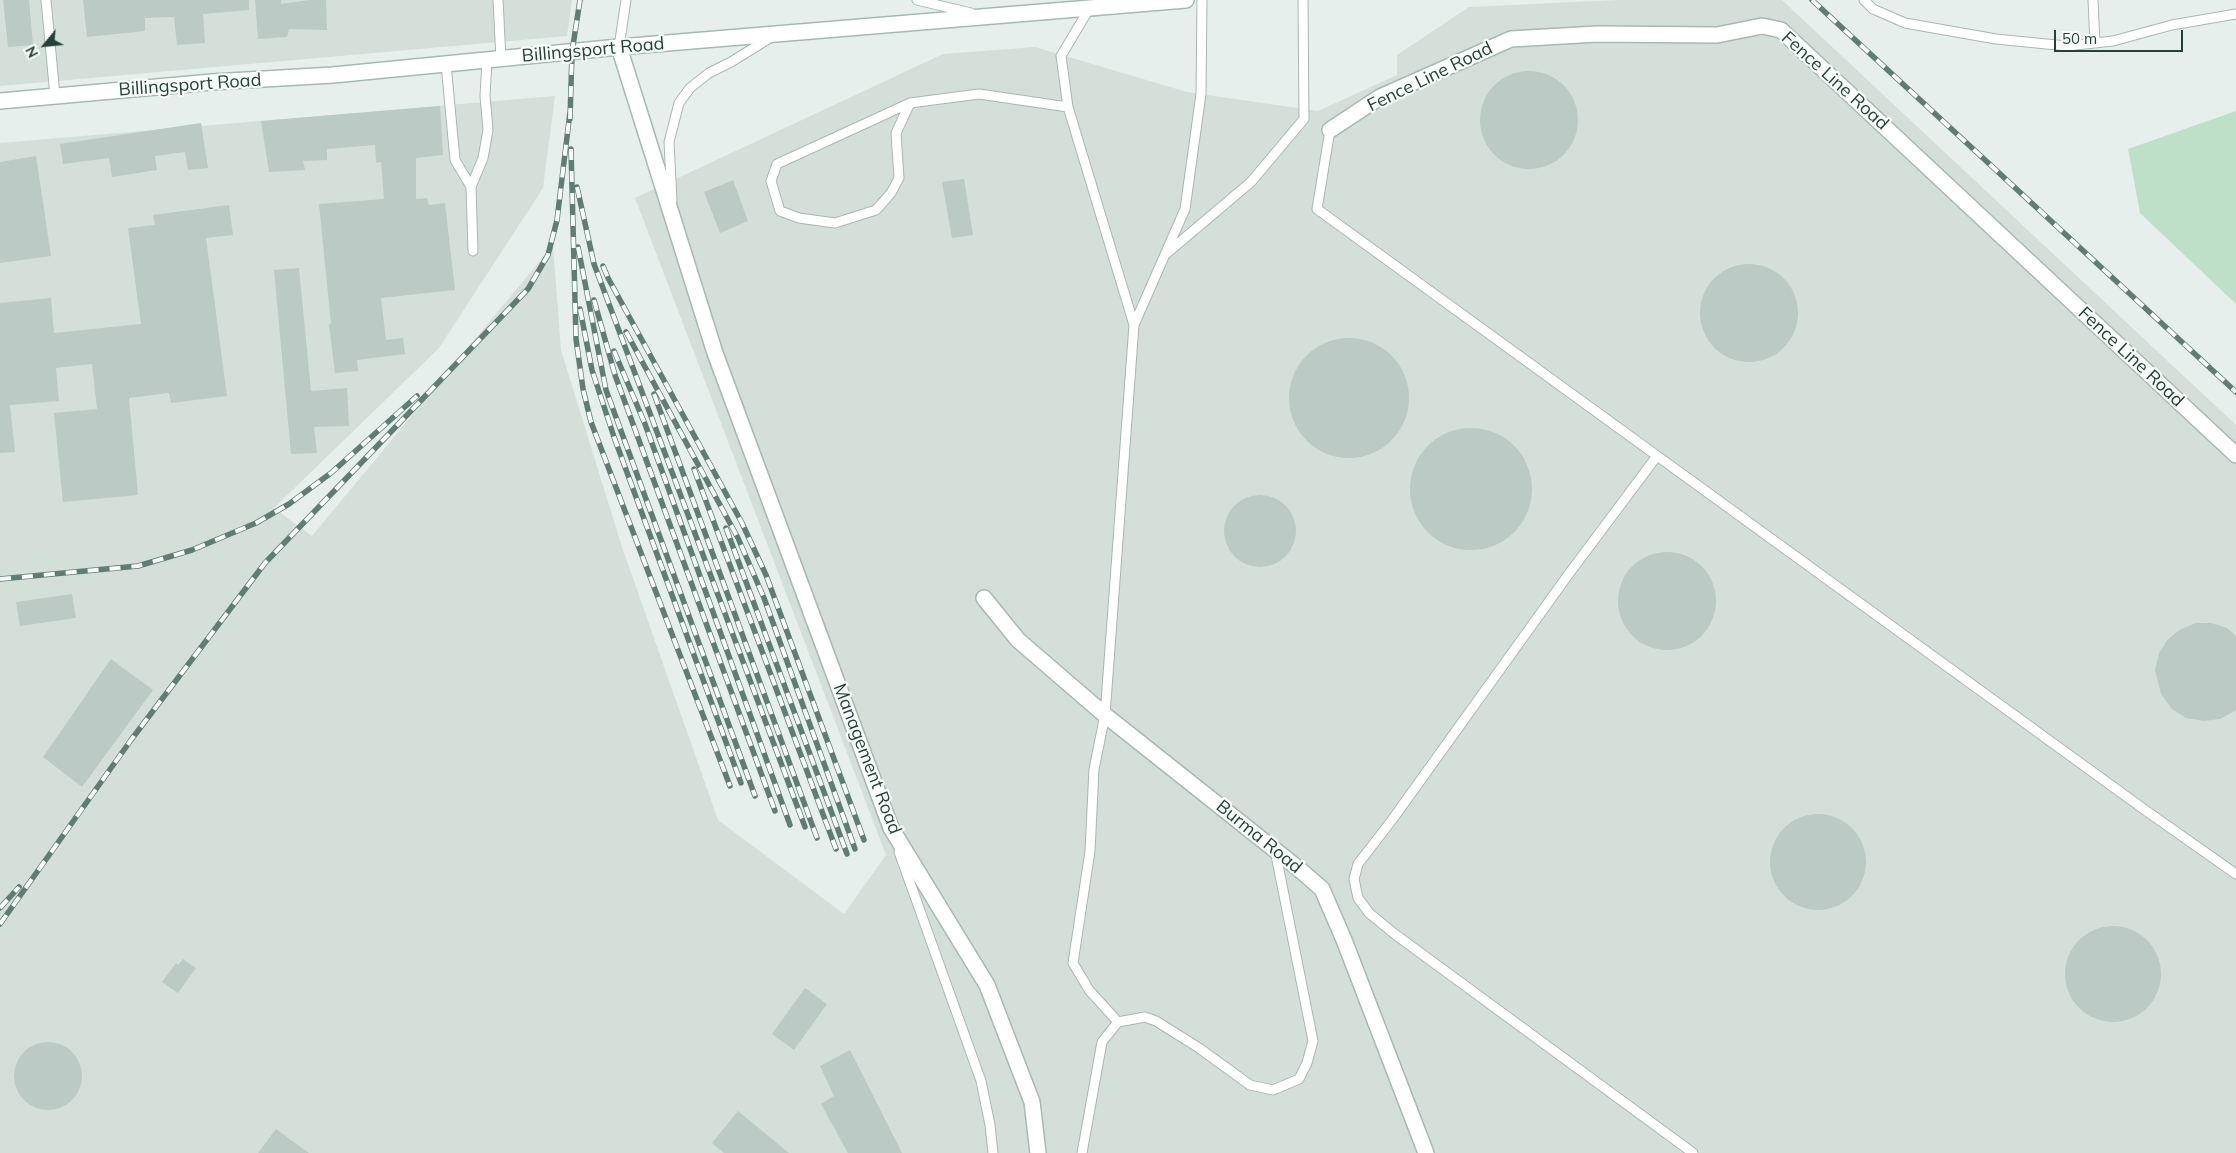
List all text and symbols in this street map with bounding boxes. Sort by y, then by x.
north arrow [20,20,70,70]
scale bar [2056,20,2185,52]
street label: Fence Line Road [1777,27,1893,135]
text: 50 m [2062,29,2097,48]
street label: Billingsport Road [521,33,665,67]
street label: Fence Line Road [1364,37,1496,117]
text: N [21,43,42,61]
street label: Billingsport Road [118,69,262,101]
street label: Fence Line Road [2074,303,2188,411]
street label: Management Road [828,681,906,837]
street label: Burma Road [1212,796,1306,878]

